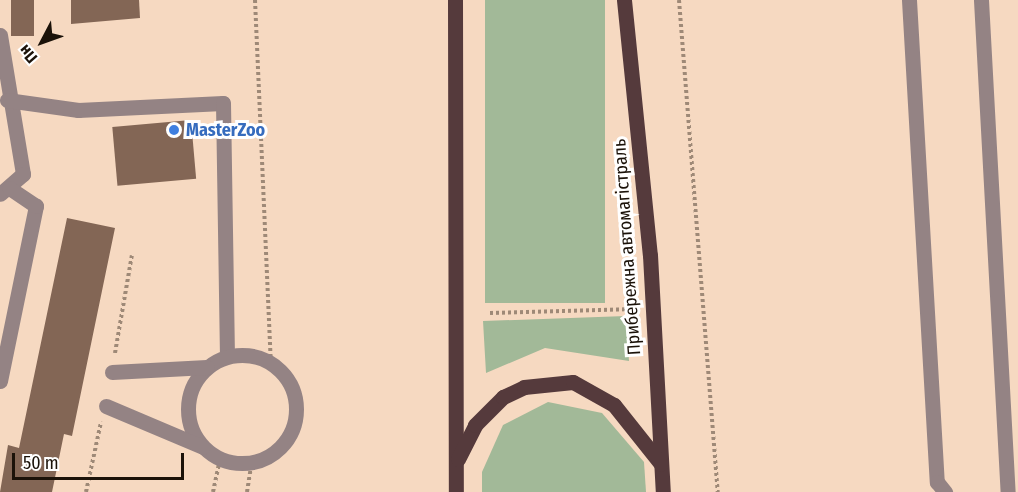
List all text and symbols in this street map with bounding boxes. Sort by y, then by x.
north arrow [12,12,72,72]
text: Пн [15,41,41,67]
place label: MasterZoo [186,119,265,141]
marker: MasterZoo [167,123,181,137]
street label: Прибережна автомагістраль [609,138,645,356]
scale bar [15,441,188,479]
text: 50 m [23,452,59,474]

